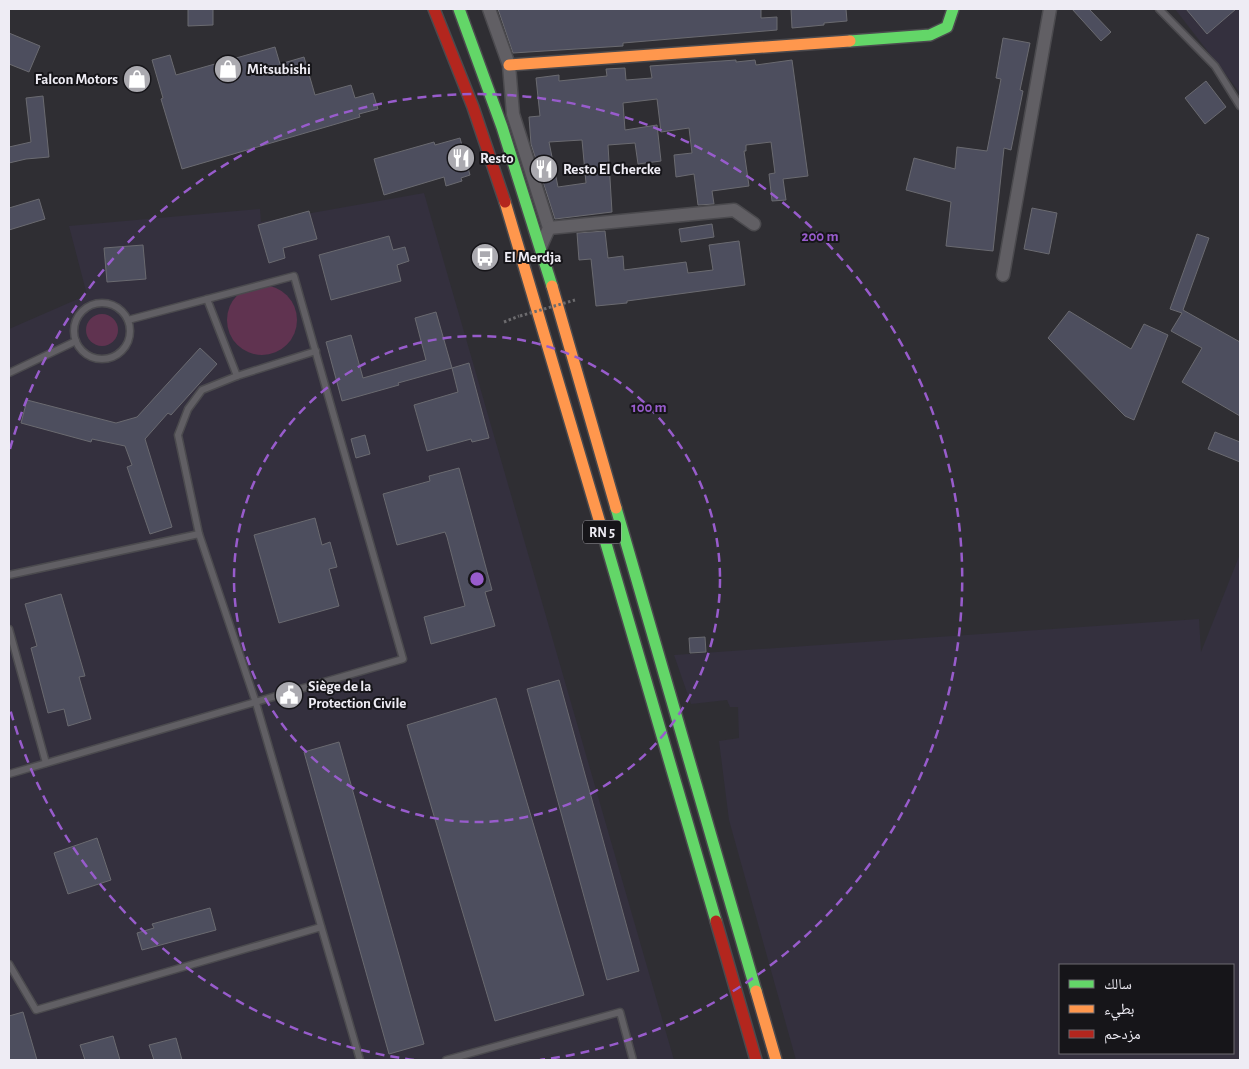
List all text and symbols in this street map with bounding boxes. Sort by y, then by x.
shop icon: Mitsubishi [213,54,243,84]
place label: Mitsubishi [247,62,311,77]
shop icon: Falcon Motors [122,64,152,94]
place label: Falcon Motors [35,72,118,87]
restaurant icon: Resto [446,143,476,173]
place label: Resto [480,151,514,166]
restaurant icon: Resto El Chercke [529,154,559,184]
place label: Resto El Chercke [563,162,661,177]
text: 200 m [801,229,839,244]
bus stop icon: El Merdja [470,242,500,272]
place label: El Merdja [504,250,561,265]
text: 100 m [631,400,667,415]
road number: RN 5 [583,520,621,544]
centre of rings [468,570,486,588]
place label: Siège de la Protection Civile [308,679,406,711]
public building icon: Siège de la Protection Civile [274,680,304,710]
legend [1059,964,1234,1054]
text: سالك [1104,977,1132,992]
text: بطيء [1104,1002,1134,1021]
text: مزدحم [1104,1027,1141,1044]

